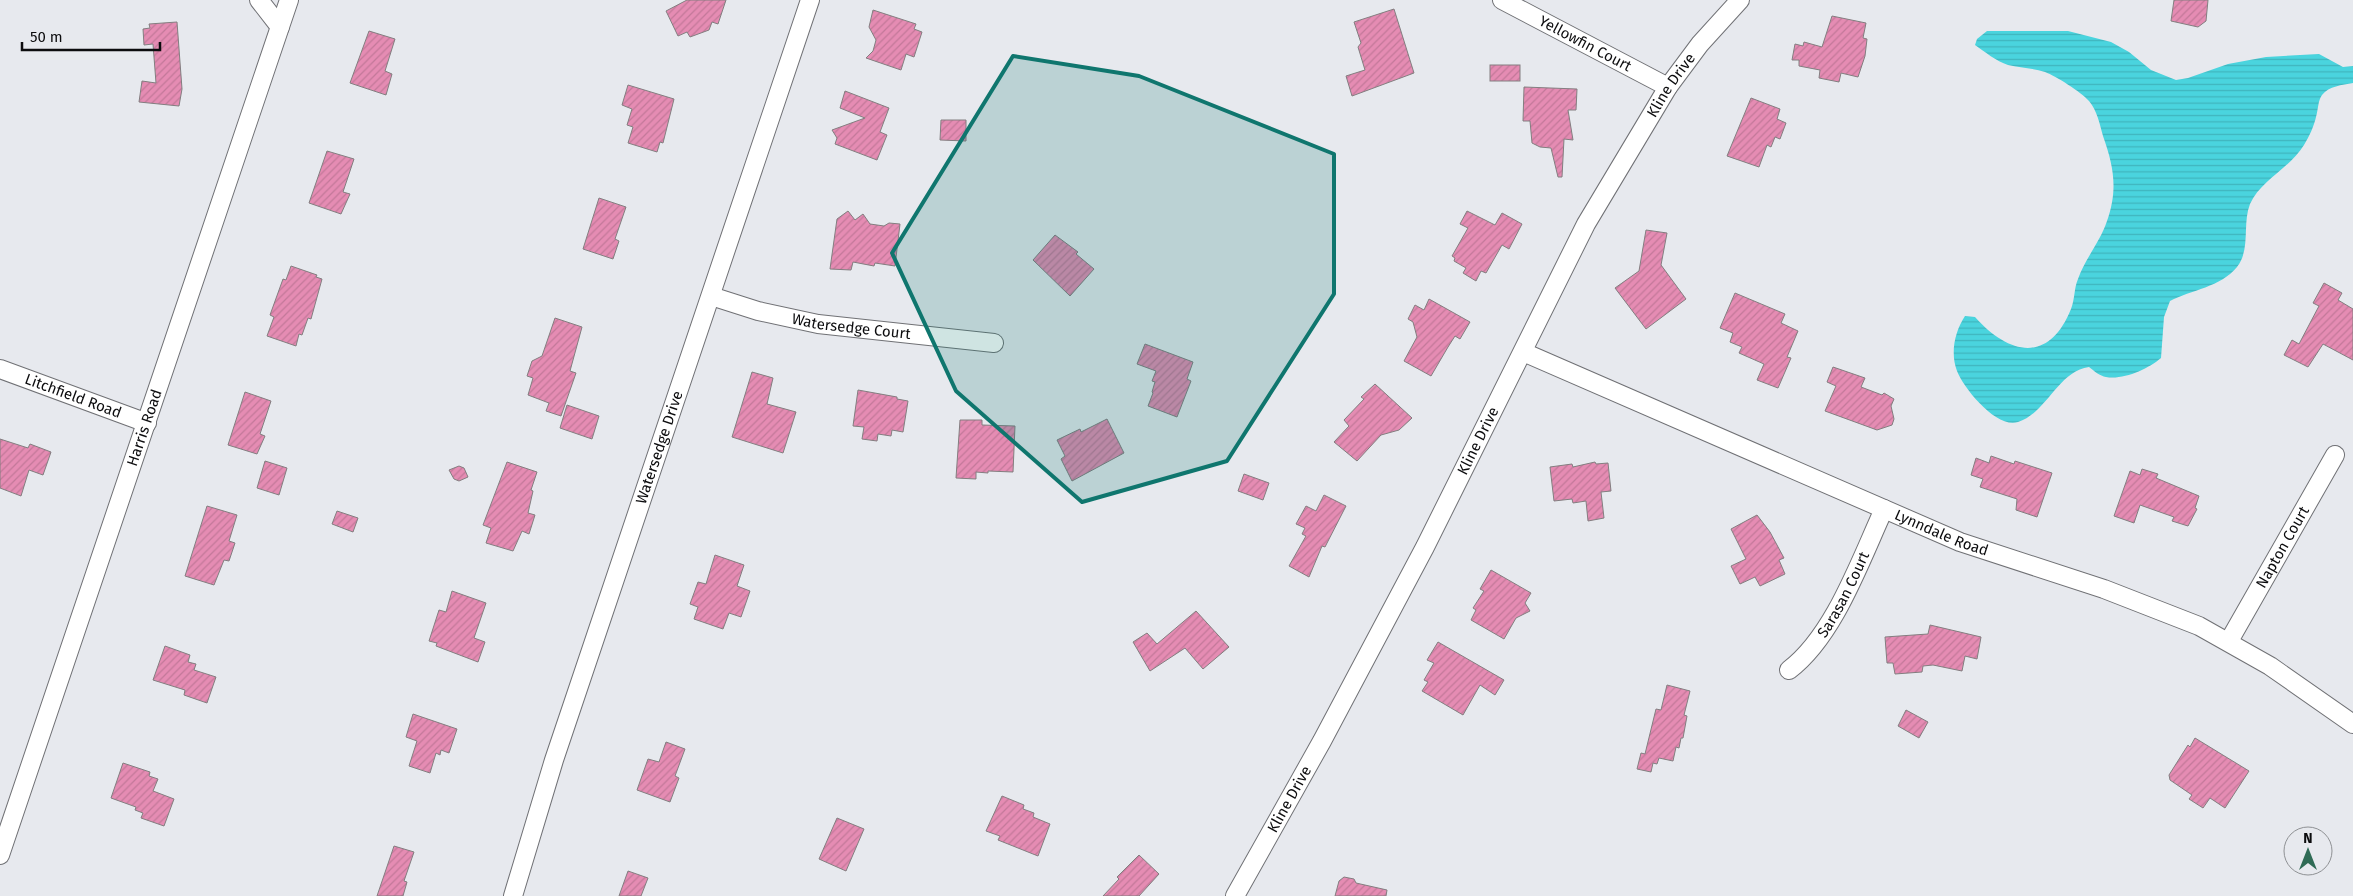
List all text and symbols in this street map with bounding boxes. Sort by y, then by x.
street label: Yellowfin Court [1536,12,1635,76]
scale bar [22,20,160,52]
text: 50 m [30,28,63,46]
street label: Kline Drive [1643,50,1699,121]
street label: Watersedge Court [790,310,912,343]
street label: Litchfield Road [22,370,124,422]
street label: Harris Road [123,387,166,468]
street label: Watersedge Drive [632,388,687,506]
street label: Kline Drive [1453,404,1502,478]
street label: Napton Court [2252,503,2313,591]
street label: Lynndale Road [1892,506,1991,560]
street label: Sarasan Court [1813,548,1873,641]
street label: Kline Drive [1263,763,1315,836]
north arrow [2283,826,2333,876]
text: N [2303,830,2313,847]

